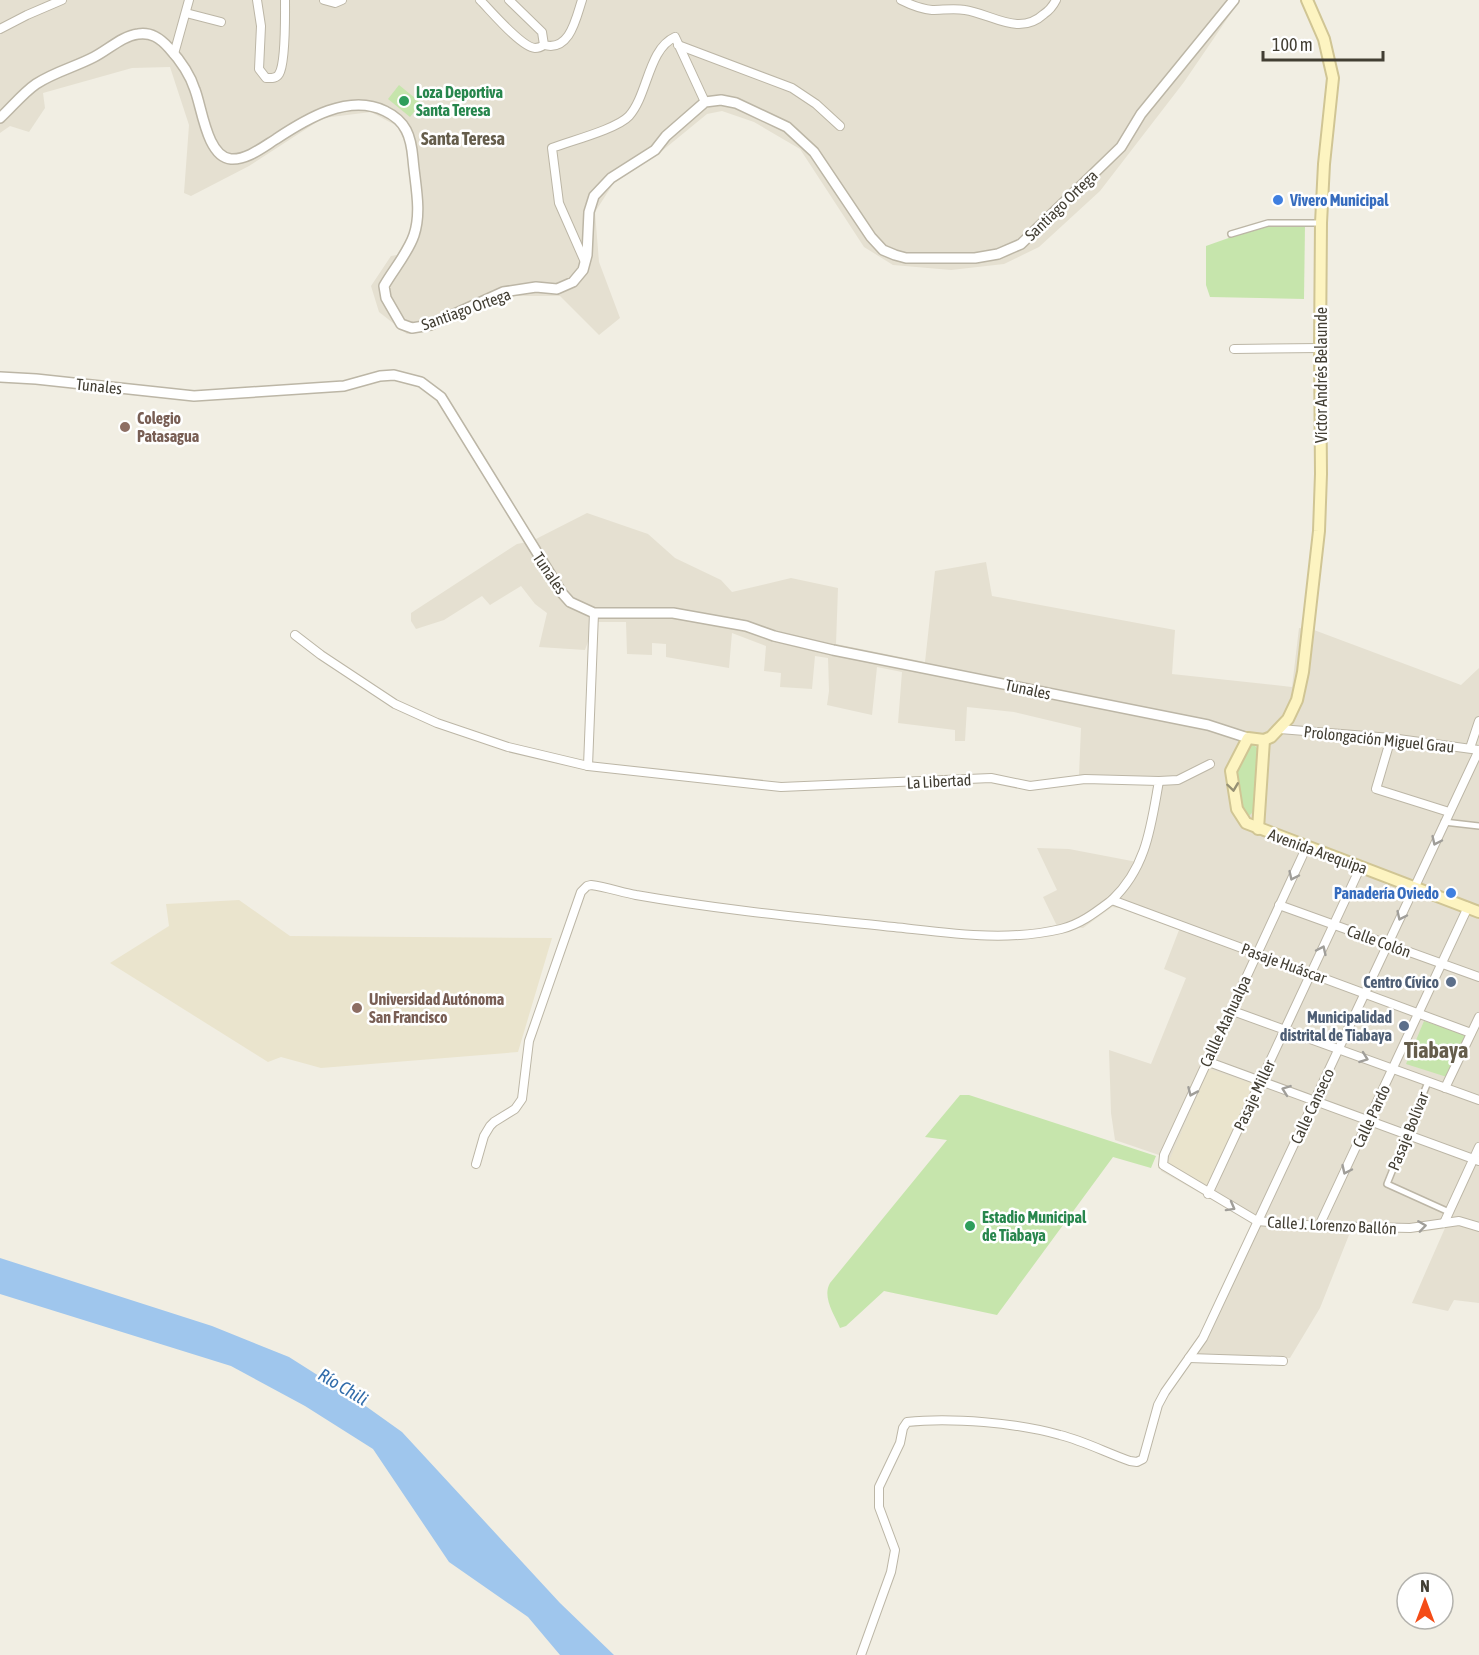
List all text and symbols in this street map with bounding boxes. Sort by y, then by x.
scale bar [1263,24,1383,62]
text: 100 m [1272,34,1313,55]
place label: Loza Deportiva Santa Teresa [416,83,503,119]
marker: Loza Deportiva Santa Teresa [397,94,411,108]
district label: Santa Teresa [421,128,505,149]
street label: Santiago Ortega [1021,166,1102,245]
place label: Vivero Municipal [1289,191,1389,209]
marker: Vivero Municipal [1271,193,1285,207]
street label: Santiago Ortega [419,285,513,334]
street label: Víctor Andrés Belaunde [1312,307,1330,443]
street label: Tunales [75,375,123,397]
place label: Colegio Patasagua [137,409,199,445]
marker: Colegio Patasagua [118,420,132,434]
street label: Tunales [530,549,571,597]
street label: Tunales [1004,675,1053,703]
street label: Prolongación Miguel Grau [1303,722,1455,757]
street label: La Libertad [906,770,972,792]
one-way arrow [1227,782,1239,791]
street label: Avenida Arequipa [1266,825,1370,878]
one-way arrow [1431,834,1443,845]
one-way arrow [1288,869,1300,880]
place label: Panadería Oviedo [1334,884,1439,902]
marker: Panadería Oviedo [1444,886,1458,900]
one-way arrow [1396,909,1408,920]
street label: Calle Colón [1345,921,1413,961]
street label: Pasaje Huáscar [1239,939,1329,988]
one-way arrow [1314,946,1326,957]
street label: Callle Atahualpa [1196,972,1255,1070]
place label: Centro Cívico [1363,973,1439,991]
marker: Centro Cívico [1444,975,1458,989]
place label: Universidad Autónoma San Francisco [369,990,504,1026]
marker: Universidad Autónoma San Francisco [350,1001,364,1015]
place label: Municipalidad distrital de Tiabaya [1280,1008,1392,1044]
marker: Municipalidad distrital de Tiabaya [1397,1019,1411,1033]
district label: Tiabaya [1404,1037,1468,1063]
one-way arrow [1358,1051,1369,1064]
street label: Pasaje Miller [1230,1057,1279,1134]
street label: Calle Canseco [1287,1065,1337,1147]
street label: Calle Pardo [1349,1082,1393,1150]
one-way arrow [1188,1085,1200,1096]
one-way arrow [1281,1085,1292,1098]
street label: Pasaje Bolívar [1384,1089,1433,1173]
one-way arrow [1341,1163,1353,1174]
one-way arrow [1225,1199,1235,1211]
place label: Estadio Municipal de Tiabaya [982,1208,1087,1244]
street label: Calle J. Lorenzo Ballón [1267,1213,1397,1237]
marker: Estadio Municipal de Tiabaya [963,1219,977,1233]
one-way arrow [1417,1221,1426,1233]
water label: Río Chili [315,1364,372,1409]
north arrow [1395,1571,1455,1631]
text: N [1420,1577,1430,1595]

